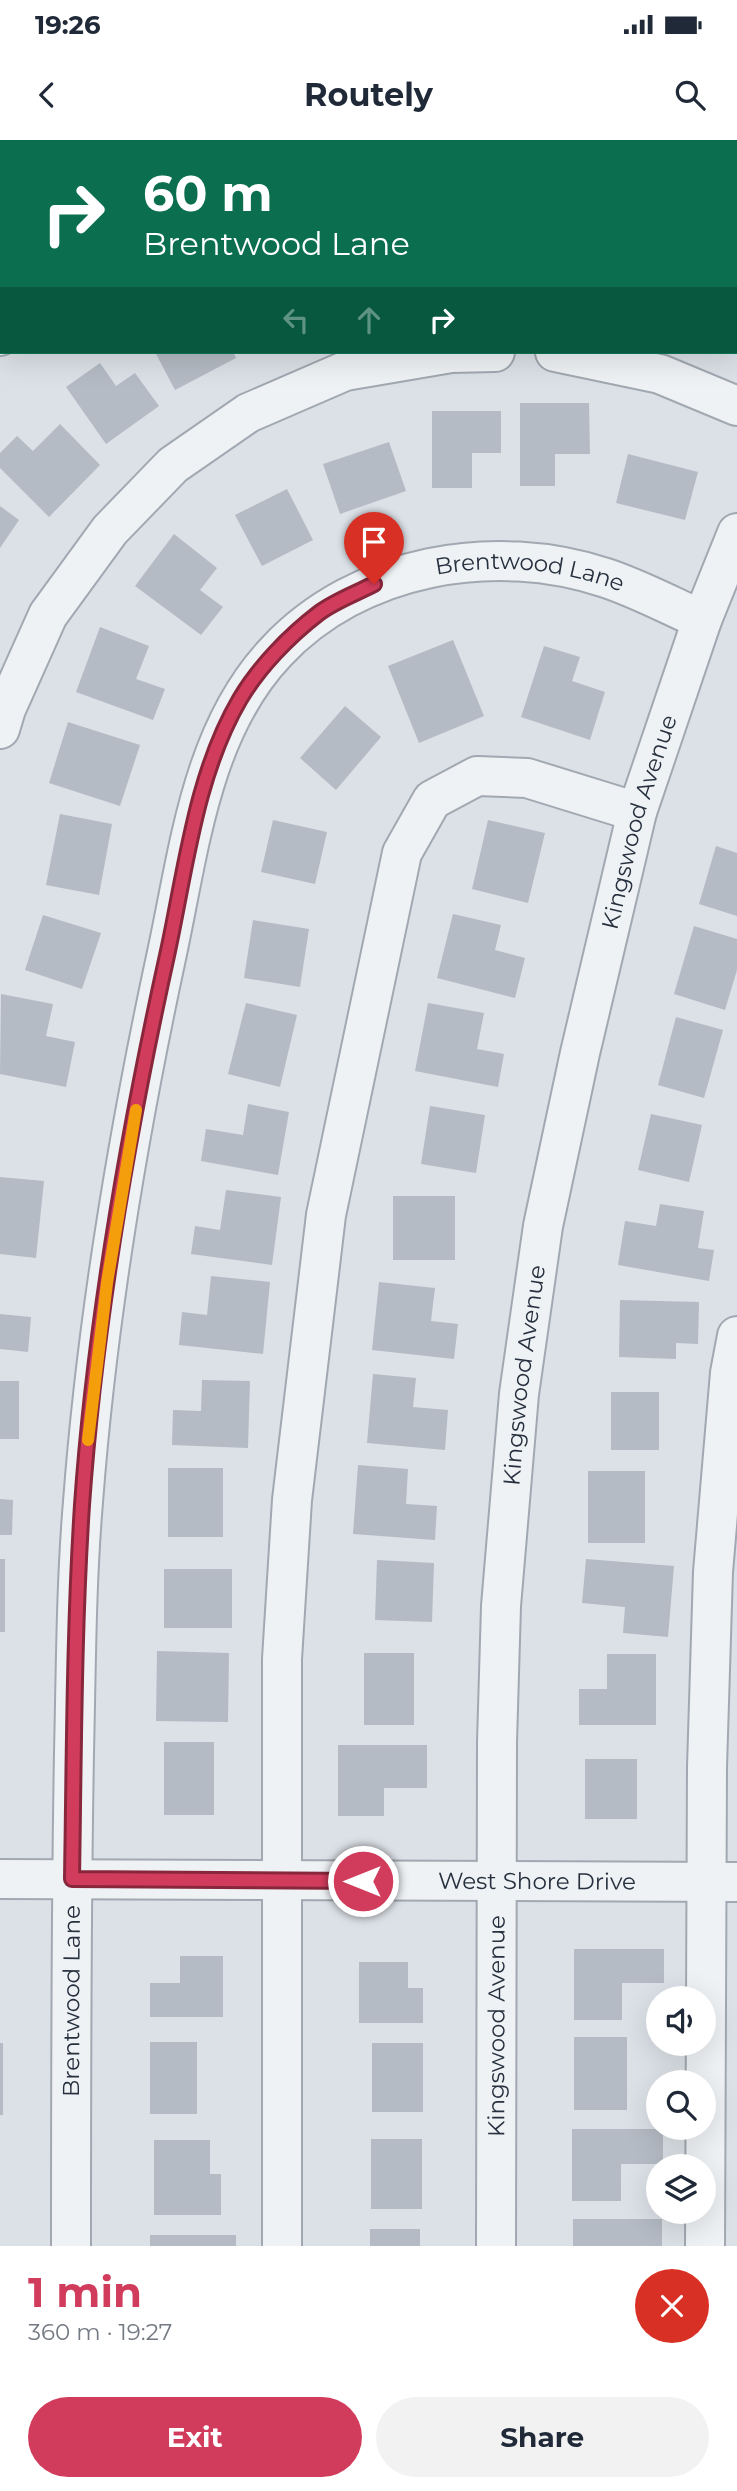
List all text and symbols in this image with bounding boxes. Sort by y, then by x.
text: 19:26 [35,9,100,41]
text: Routely [304,75,433,114]
icon: back [28,76,66,114]
icon: search [671,76,709,114]
text: 60 m [143,164,273,223]
icon: right [28,168,119,259]
text: Brentwood Lane [143,224,410,263]
icon: left [277,301,315,339]
icon: ahead [350,301,388,339]
icon: right [423,301,461,339]
pin [344,512,404,584]
icon: arrive [355,523,393,561]
street label: Brentwood Lane [433,547,629,598]
street label: Kingswood Avenue [596,711,683,932]
street label: Kingswood Avenue [497,1263,551,1487]
position arrow [326,1844,400,1918]
street label: West Shore Drive [438,1867,636,1896]
street label: Brentwood Lane [57,1905,86,2097]
street label: Kingswood Avenue [482,1915,511,2137]
map controls [646,1986,716,2224]
button: sound [646,1986,716,2056]
button: search [646,2070,716,2140]
button: layers [646,2154,716,2224]
text: 1 min [28,2266,142,2318]
button: close [635,2269,709,2343]
text: 360 m · 19:27 [28,2318,172,2346]
button: Exit [28,2397,362,2477]
button: Share [376,2397,709,2477]

